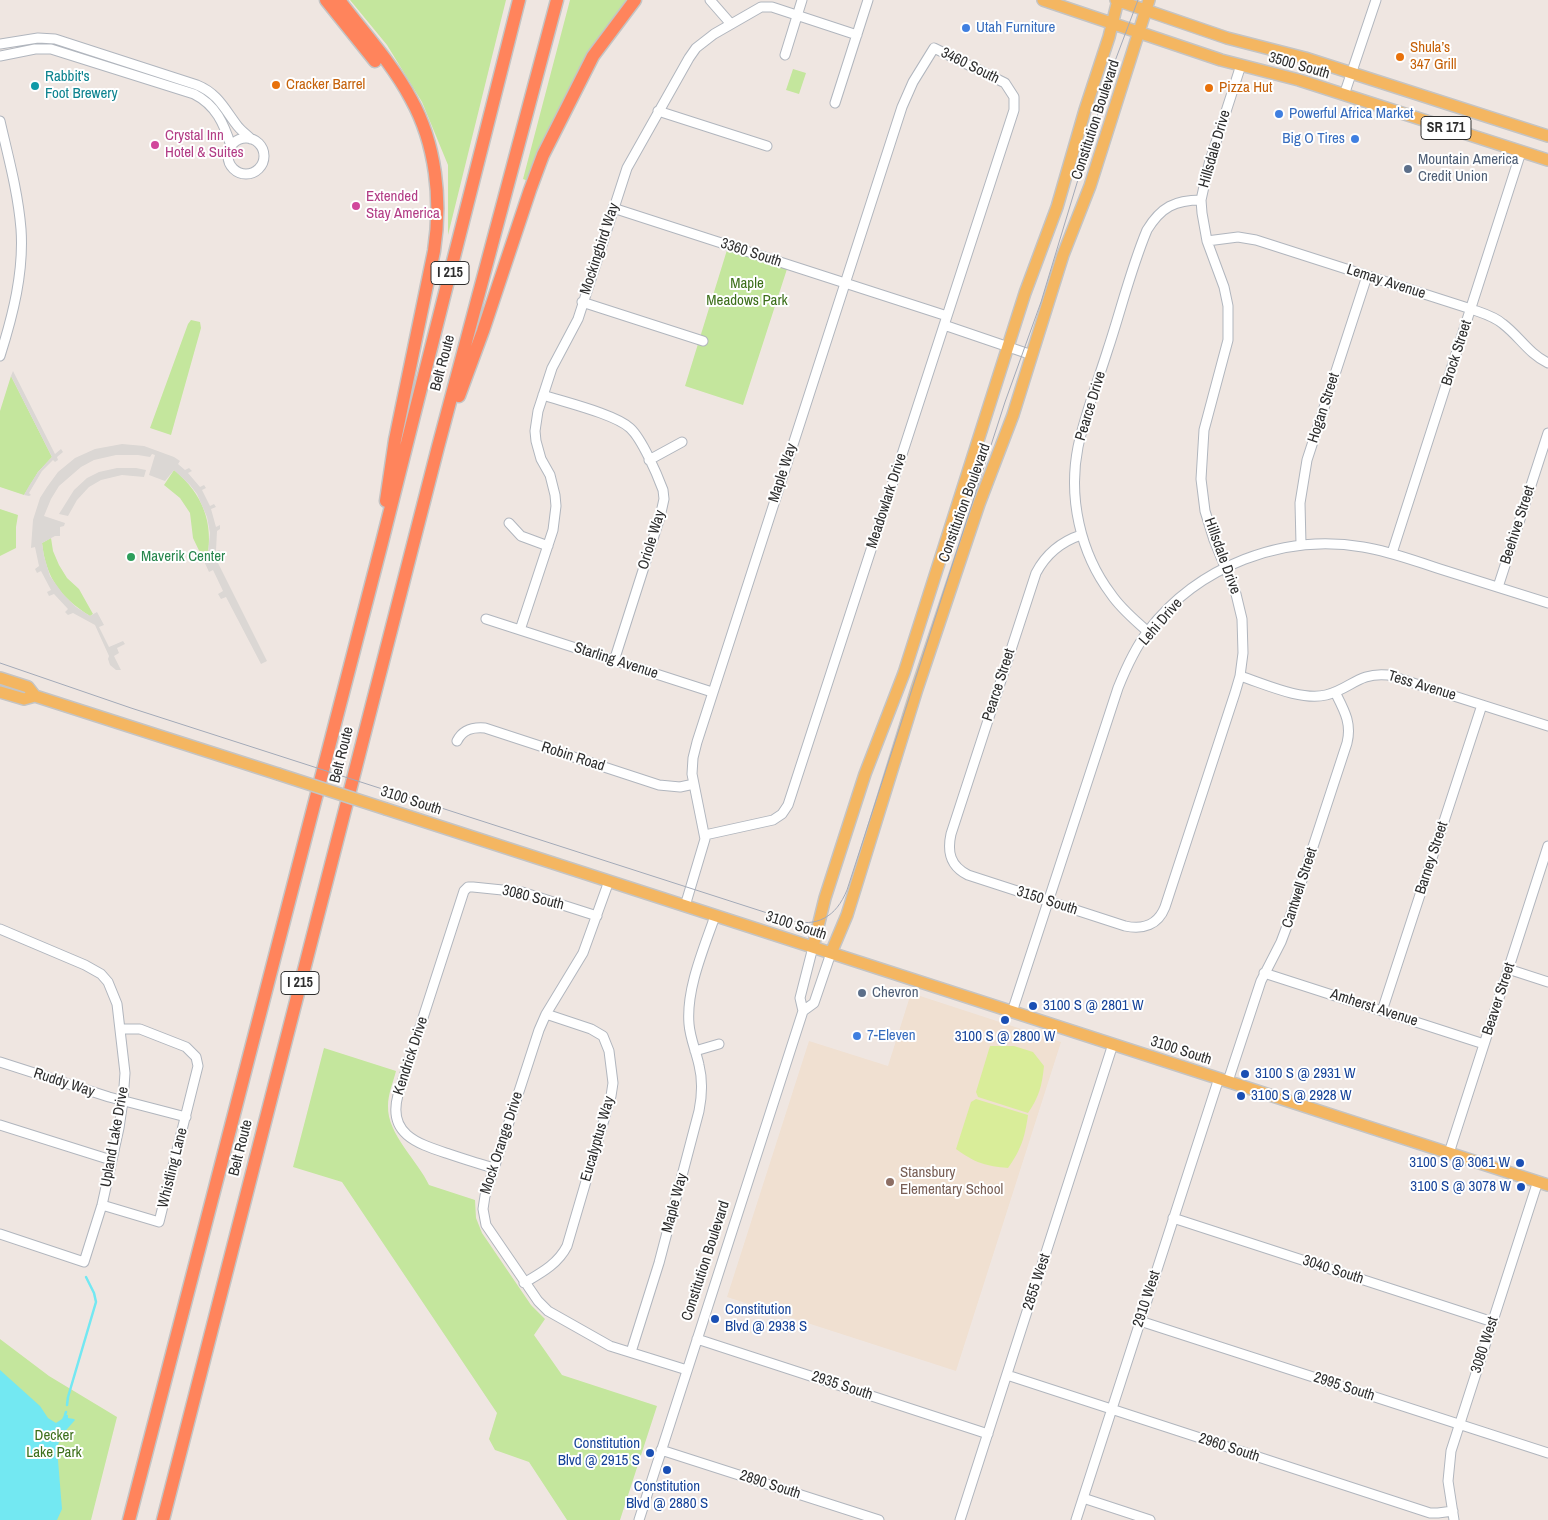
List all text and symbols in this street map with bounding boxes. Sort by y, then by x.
place label: Utah Furniture [976,19,1055,37]
marker: Utah Furniture [960,22,972,34]
place label: Shula’s 347 Grill [1410,39,1456,74]
street label: 3460 South [938,44,1002,88]
street label: 3500 South [1266,49,1332,83]
marker: Shula’s 347 Grill [1394,51,1406,63]
street label: Constitution Boulevard [1068,58,1124,182]
place label: Rabbit's Foot Brewery [45,68,118,103]
place label: Cracker Barrel [286,76,365,94]
marker: Cracker Barrel [270,79,282,91]
place label: Pizza Hut [1219,79,1272,97]
marker: Rabbit's Foot Brewery [29,80,41,92]
marker: Pizza Hut [1203,82,1215,94]
place label: Powerful Africa Market [1289,105,1413,123]
street label: Hillsdale Drive [1195,108,1235,190]
marker: Powerful Africa Market [1273,108,1285,120]
road number: SR 171 [1421,116,1471,140]
place label: Crystal Inn Hotel & Suites [165,127,244,162]
place label: Big O Tires [1282,130,1345,148]
marker: Big O Tires [1349,133,1361,145]
marker: Crystal Inn Hotel & Suites [149,139,161,151]
place label: Mountain America Credit Union [1418,151,1518,186]
marker: Mountain America Credit Union [1402,163,1414,175]
place label: Extended Stay America [366,188,440,223]
marker: Extended Stay America [350,200,362,212]
street label: Mockingbird Way [577,201,623,297]
street label: 3360 South [718,235,784,271]
street label: Lemay Avenue [1344,261,1428,303]
road number: I 215 [431,262,469,284]
park label: Maple Meadows Park [706,275,788,310]
street label: Brock Street [1438,318,1476,388]
street label: Belt Route [427,333,459,393]
street label: Pearce Drive [1072,369,1110,443]
street label: Hogan Street [1304,371,1344,445]
street label: Maple Way [765,441,801,505]
street label: Constitution Boulevard [935,441,995,565]
street label: Meadowlark Drive [863,451,911,551]
street label: Beehive Street [1497,484,1539,566]
street label: Oriole Way [634,508,670,572]
street label: Hillsdale Drive [1200,515,1244,597]
place label: Maverik Center [141,548,225,566]
marker: Maverik Center [125,551,137,563]
street label: Lehi Drive [1136,595,1186,649]
street label: Starling Avenue [572,639,660,683]
street label: Pearce Street [979,646,1019,724]
street label: Tess Avenue [1386,667,1458,705]
street label: Belt Route [326,725,358,785]
street label: Robin Road [539,738,607,776]
street label: 3100 South [378,783,444,819]
street label: Barney Street [1412,819,1452,897]
street label: Cantwell Street [1279,846,1321,930]
street label: 3080 South [500,882,566,914]
street label: 3150 South [1014,883,1080,919]
street label: 3100 South [763,908,829,944]
street label: Beaver Street [1479,960,1519,1038]
road number: I 215 [281,971,319,994]
place label: Chevron [872,984,918,1002]
street label: Amherst Avenue [1328,985,1420,1031]
marker: Chevron [856,987,868,999]
place label: 3100 S @ 2801 W [1043,997,1144,1015]
marker: 3100 S @ 2801 W [1027,1000,1039,1012]
marker: 3100 S @ 2800 W [999,1014,1011,1026]
street label: Kendrick Drive [390,1015,432,1097]
place label: 7-Eleven [867,1027,916,1045]
place label: 3100 S @ 2800 W [955,1028,1055,1046]
marker: 7-Eleven [851,1030,863,1042]
street label: 3100 South [1148,1033,1214,1069]
street label: Ruddy Way [31,1065,97,1101]
place label: 3100 S @ 2931 W [1255,1065,1356,1083]
marker: 3100 S @ 2931 W [1239,1068,1251,1080]
street label: Upland Lake Drive [97,1085,133,1189]
place label: 3100 S @ 2928 W [1251,1087,1352,1105]
street label: Mock Orange Drive [477,1090,527,1196]
marker: 3100 S @ 2928 W [1235,1090,1247,1102]
street label: Eucalyptus Way [577,1094,619,1184]
street label: Belt Route [225,1118,257,1178]
street label: Whistling Lane [154,1126,192,1210]
place label: 3100 S @ 3061 W [1409,1154,1510,1172]
marker: 3100 S @ 3061 W [1514,1157,1526,1169]
place label: Stansbury Elementary School [900,1164,1003,1199]
street label: Maple Way [658,1171,692,1235]
marker: Stansbury Elementary School [884,1176,896,1188]
place label: 3100 S @ 3078 W [1410,1178,1511,1196]
marker: 3100 S @ 3078 W [1515,1181,1527,1193]
street label: Constitution Boulevard [678,1199,734,1323]
street label: 2855 West [1019,1251,1055,1313]
street label: 3040 South [1300,1252,1366,1288]
street label: 2910 West [1129,1268,1165,1330]
place label: Constitution Blvd @ 2938 S [725,1301,807,1336]
marker: Constitution Blvd @ 2938 S [709,1313,721,1325]
street label: 3080 West [1467,1314,1503,1376]
street label: 2935 South [809,1368,875,1404]
street label: 2995 South [1311,1369,1377,1405]
park label: Decker Lake Park [26,1427,82,1462]
street label: 2960 South [1196,1430,1262,1466]
place label: Constitution Blvd @ 2915 S [558,1435,640,1470]
marker: Constitution Blvd @ 2915 S [644,1447,656,1459]
marker: Constitution Blvd @ 2880 S [661,1464,673,1476]
street label: 2890 South [737,1467,803,1503]
place label: Constitution Blvd @ 2880 S [626,1478,708,1513]

